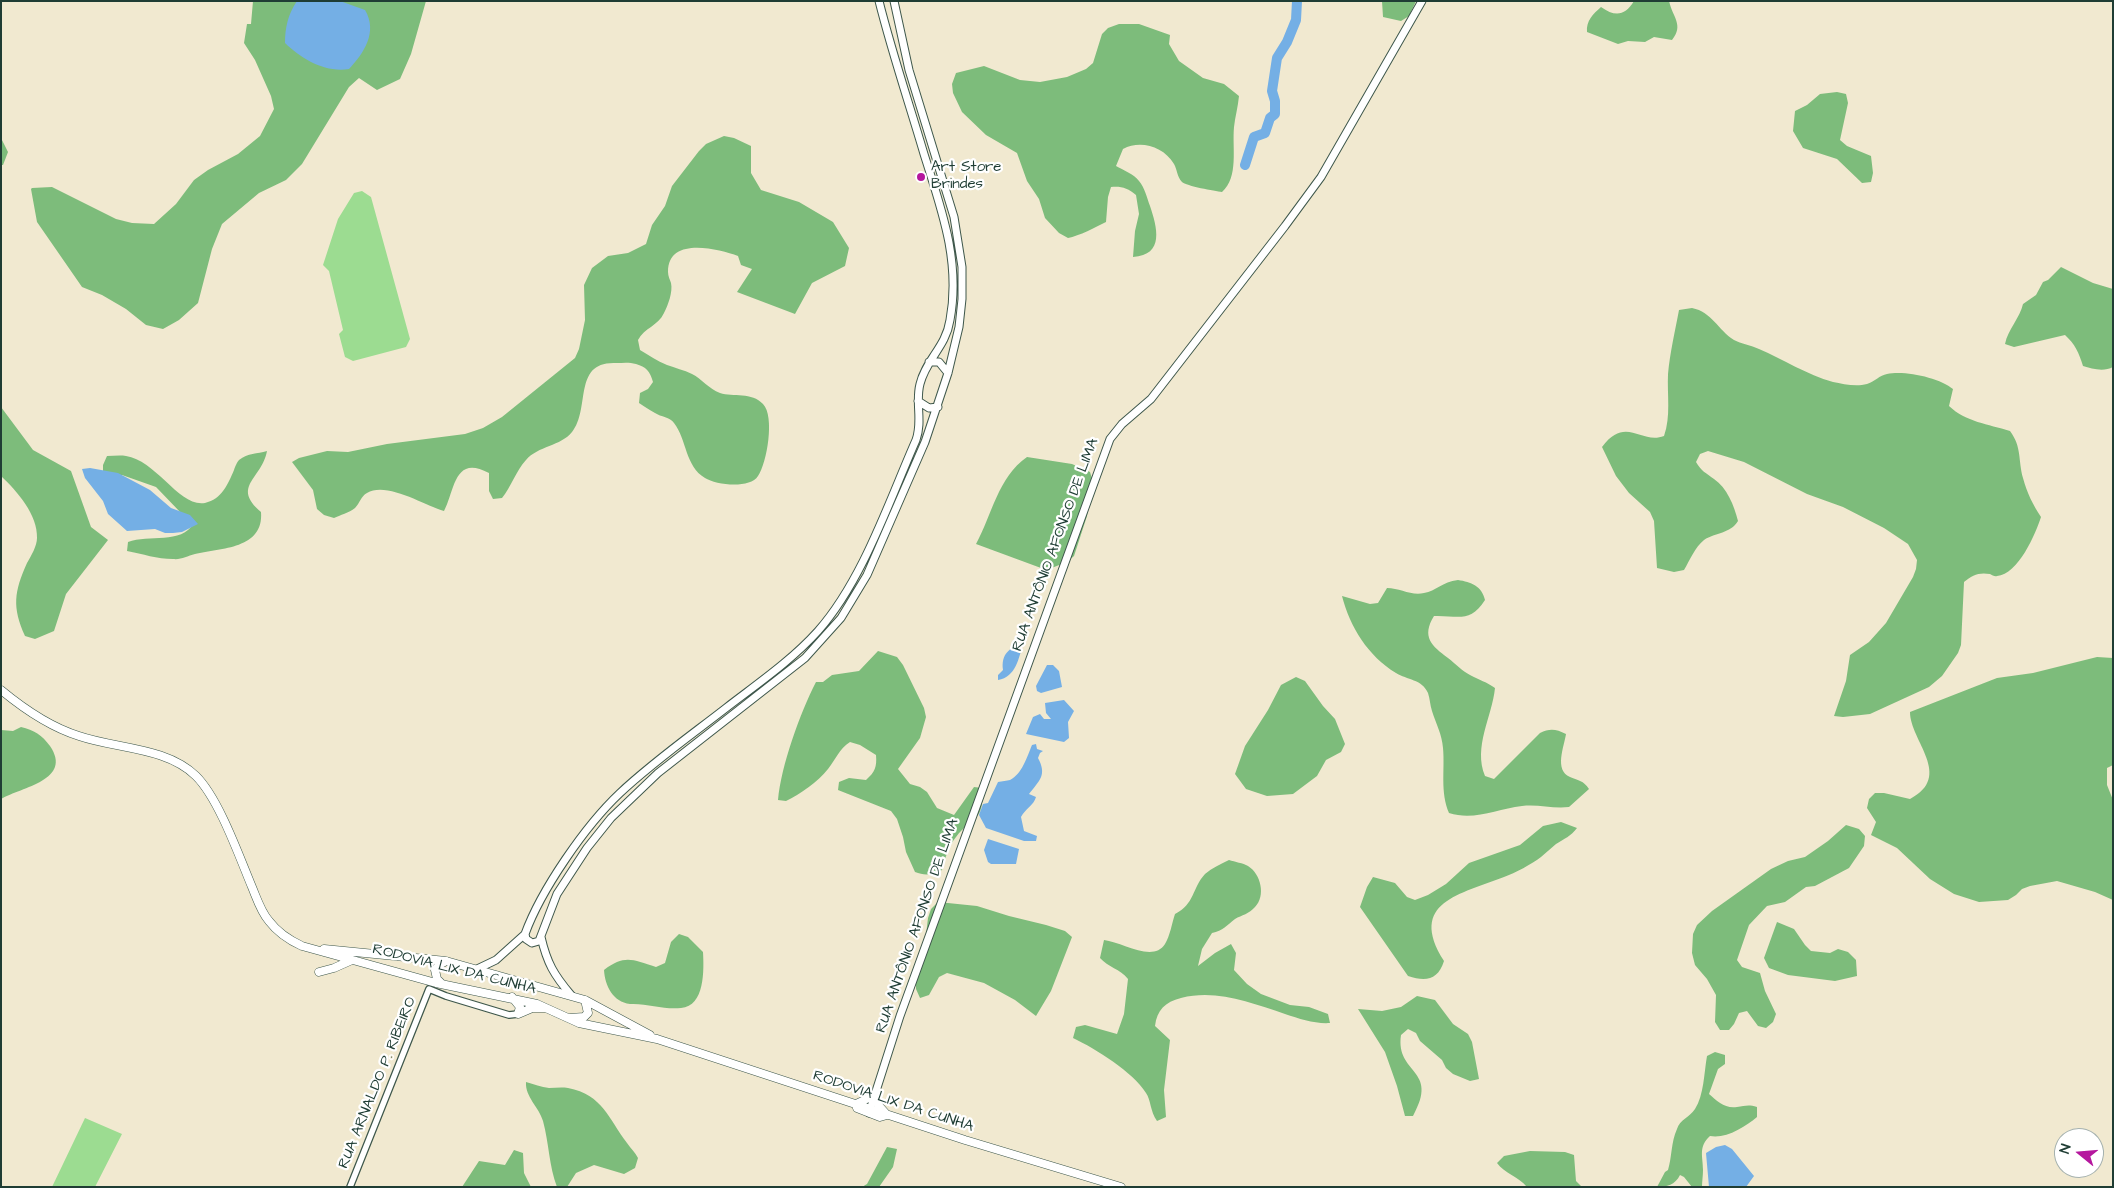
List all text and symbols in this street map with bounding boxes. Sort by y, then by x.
place label: Art Store Brindes [931,159,1001,194]
marker: Art Store Brindes [915,171,927,183]
street label: RUA ANTÔNIO AFONSO DE LIMA [1009,436,1103,654]
street label: RUA ANTÔNIO AFONSO DE LIMA [873,817,963,1035]
street label: RODOVIA LIX DA CUNHA [370,941,538,999]
street label: RUA ARNALDO P. RIBEIRO [335,995,421,1171]
street label: RODOVIA LIX DA CUNHA [810,1067,976,1137]
north arrow [2054,1128,2104,1178]
text: N [2055,1142,2076,1156]

